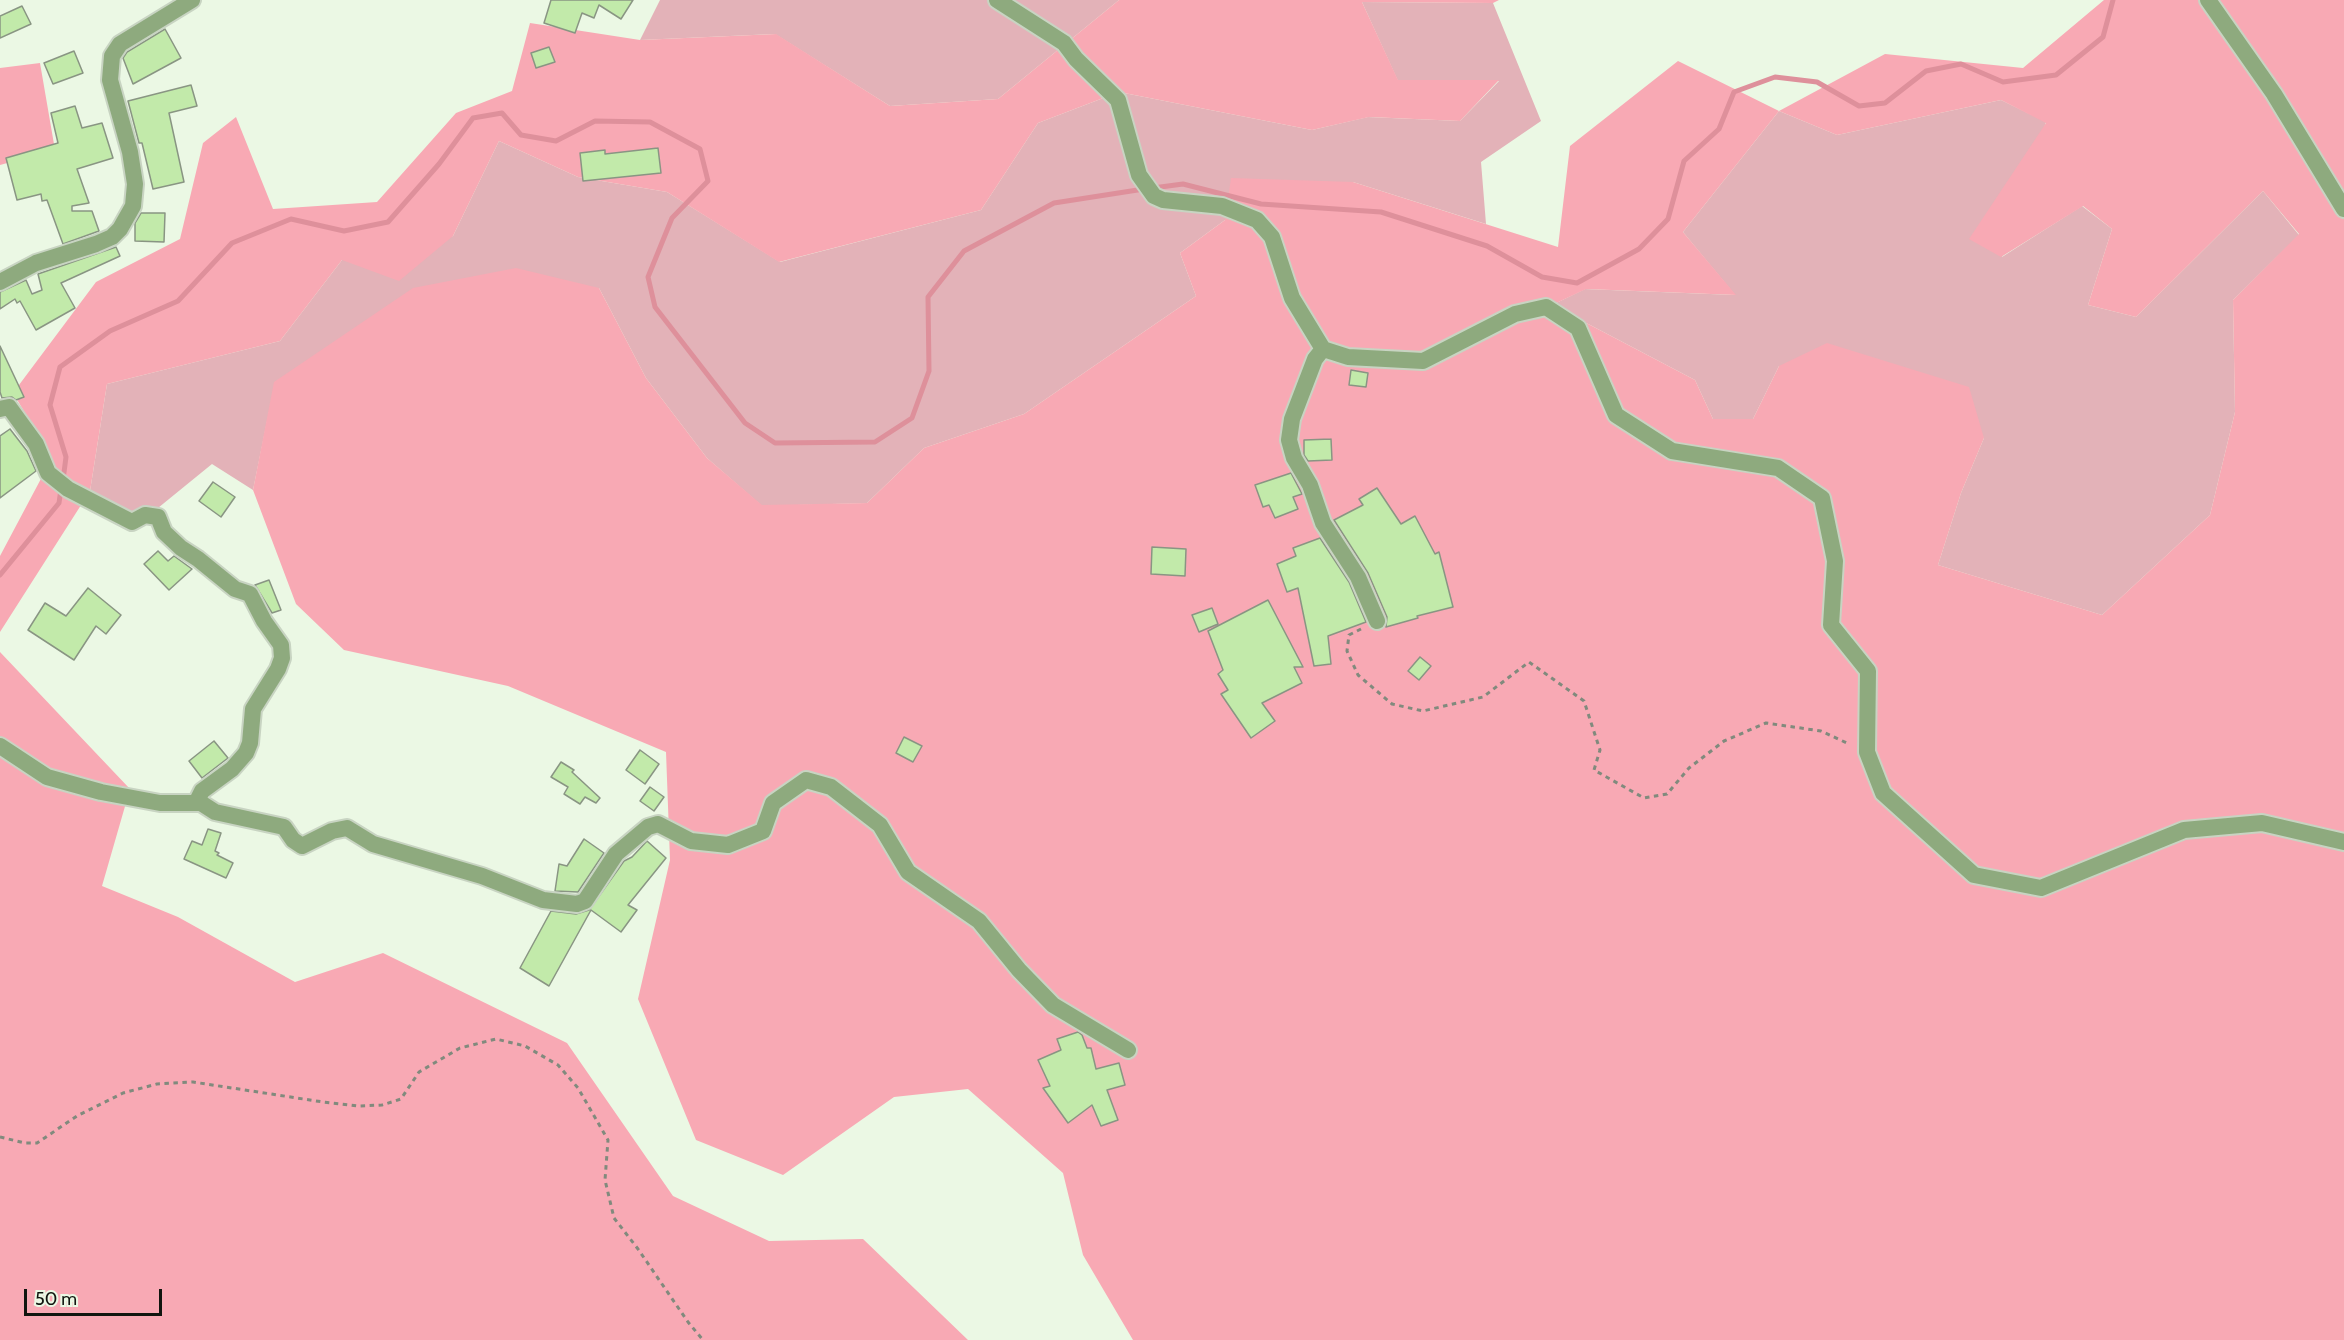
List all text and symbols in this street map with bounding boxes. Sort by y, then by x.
scale bar [27,1277,165,1315]
text: 50 m [35,1288,77,1310]

